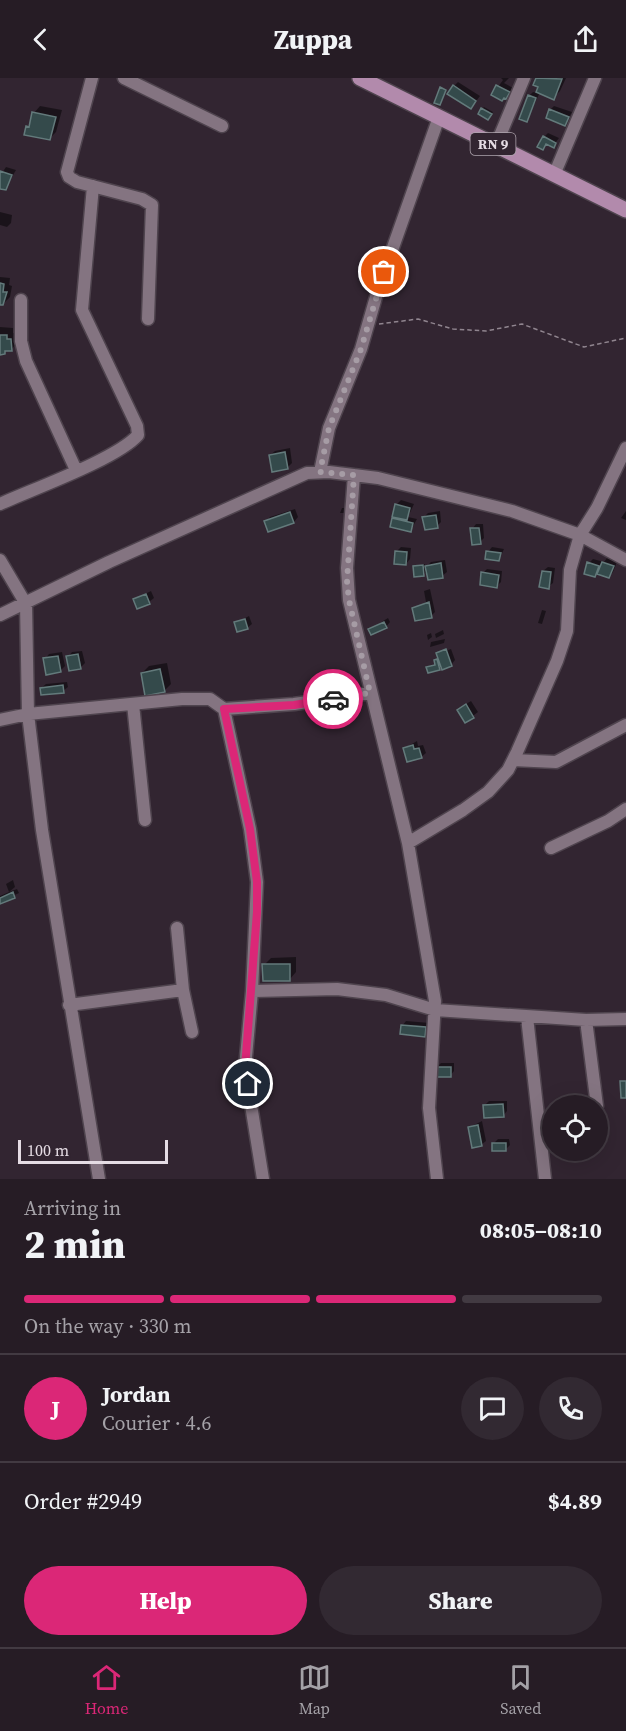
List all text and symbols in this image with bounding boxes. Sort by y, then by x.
text: Zuppa [274,21,352,58]
icon: back [24,23,57,56]
icon: share [569,23,602,56]
road number: RN 9 [470,133,516,155]
pin [358,246,409,297]
icon: bag [367,255,400,288]
courier [303,669,363,729]
icon: car [317,683,350,716]
pin [222,1058,273,1109]
icon: home [231,1067,264,1100]
map controls [542,1095,608,1161]
button: locate [542,1095,608,1161]
scale bar [18,1137,168,1164]
text: 100 m [27,1139,69,1161]
text: Arriving in [24,1194,121,1222]
text: 08:05–08:10 [480,1215,602,1245]
text: 2 min [24,1218,126,1271]
text: On the way · 330 m [24,1312,191,1340]
button: chat [461,1377,524,1440]
button: phone [539,1377,602,1440]
text: Jordan [102,1379,170,1409]
text: J [51,1393,60,1423]
text: Courier · 4.6 [102,1409,211,1437]
text: Order #2949 [24,1486,142,1516]
text: $4.89 [548,1486,602,1516]
button: Help [24,1566,307,1635]
button: Share [319,1566,602,1635]
tab: Home [85,1661,128,1719]
tab: Map [298,1661,331,1719]
tab: Saved [500,1661,541,1719]

